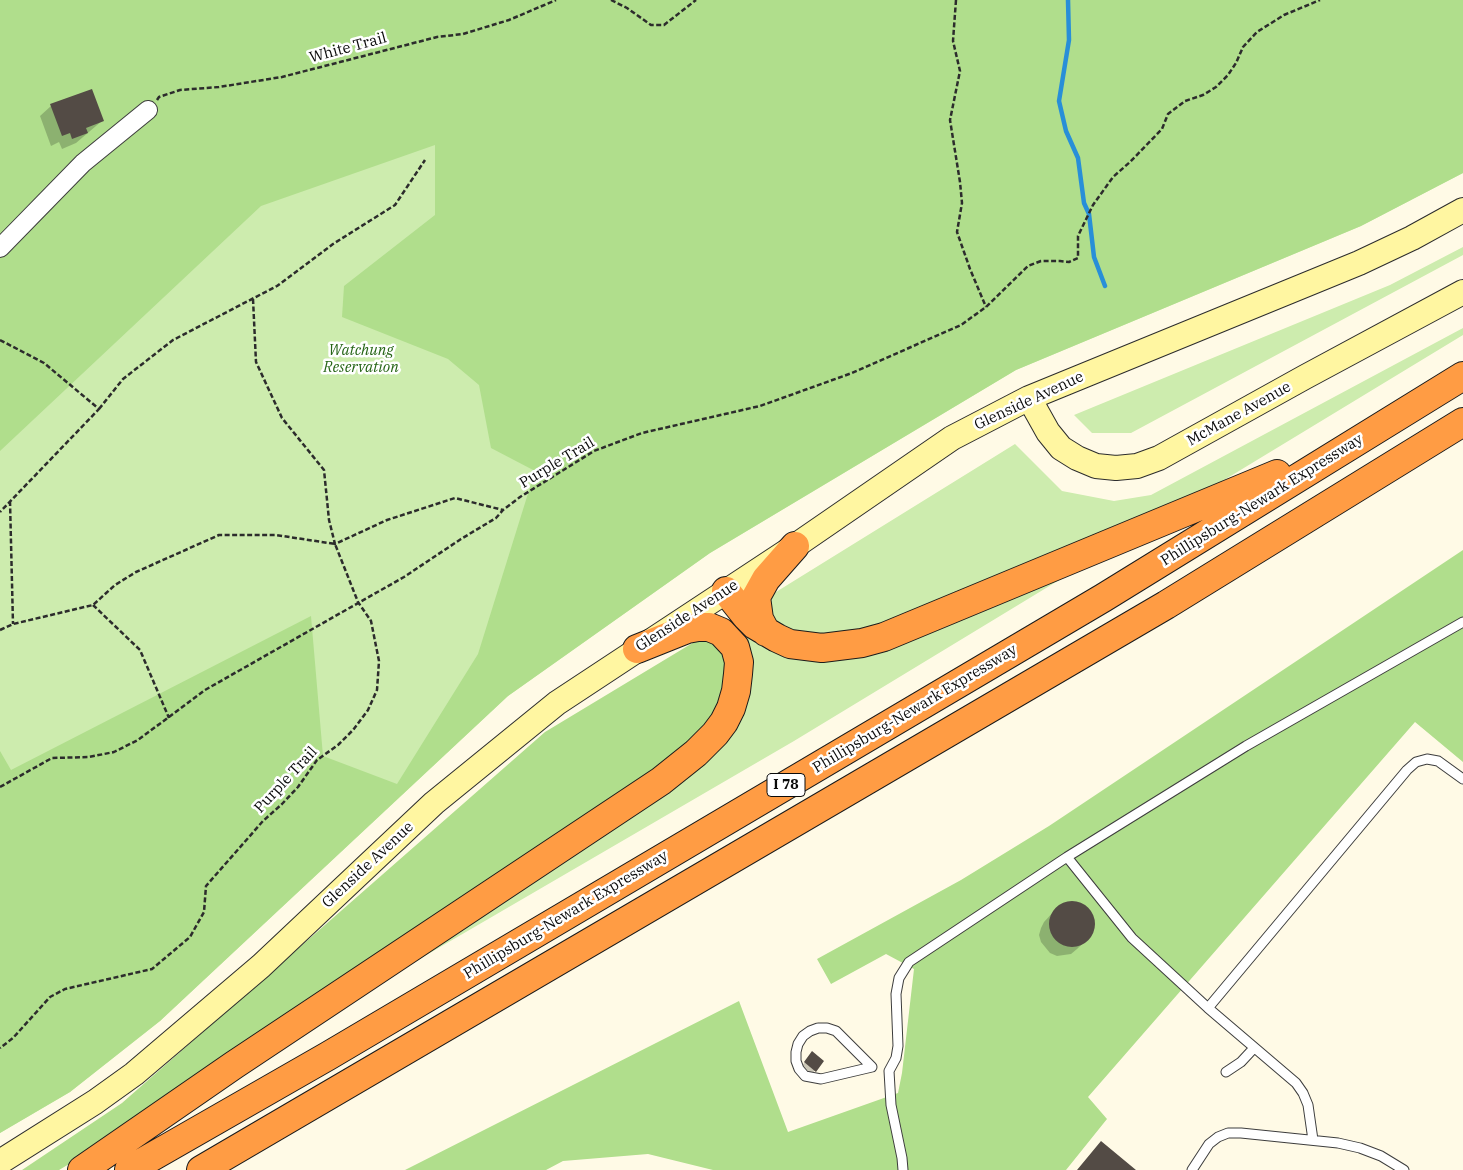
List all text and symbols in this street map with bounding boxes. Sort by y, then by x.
street label: White Trail [307,29,389,67]
park label: Watchung Reservation [323,342,399,377]
street label: Glenside Avenue [972,368,1086,434]
street label: McMane Avenue [1184,378,1294,450]
street label: Phillipsburg-Newark Expressway [1158,430,1366,570]
street label: Purple Trail [516,434,598,492]
street label: Glenside Avenue [632,576,742,656]
street label: Phillipsburg-Newark Expressway [810,641,1020,777]
street label: Purple Trail [251,743,321,817]
road number: I 78 [767,774,805,796]
street label: Glenside Avenue [319,818,417,912]
street label: Phillipsburg-Newark Expressway [461,847,671,983]

